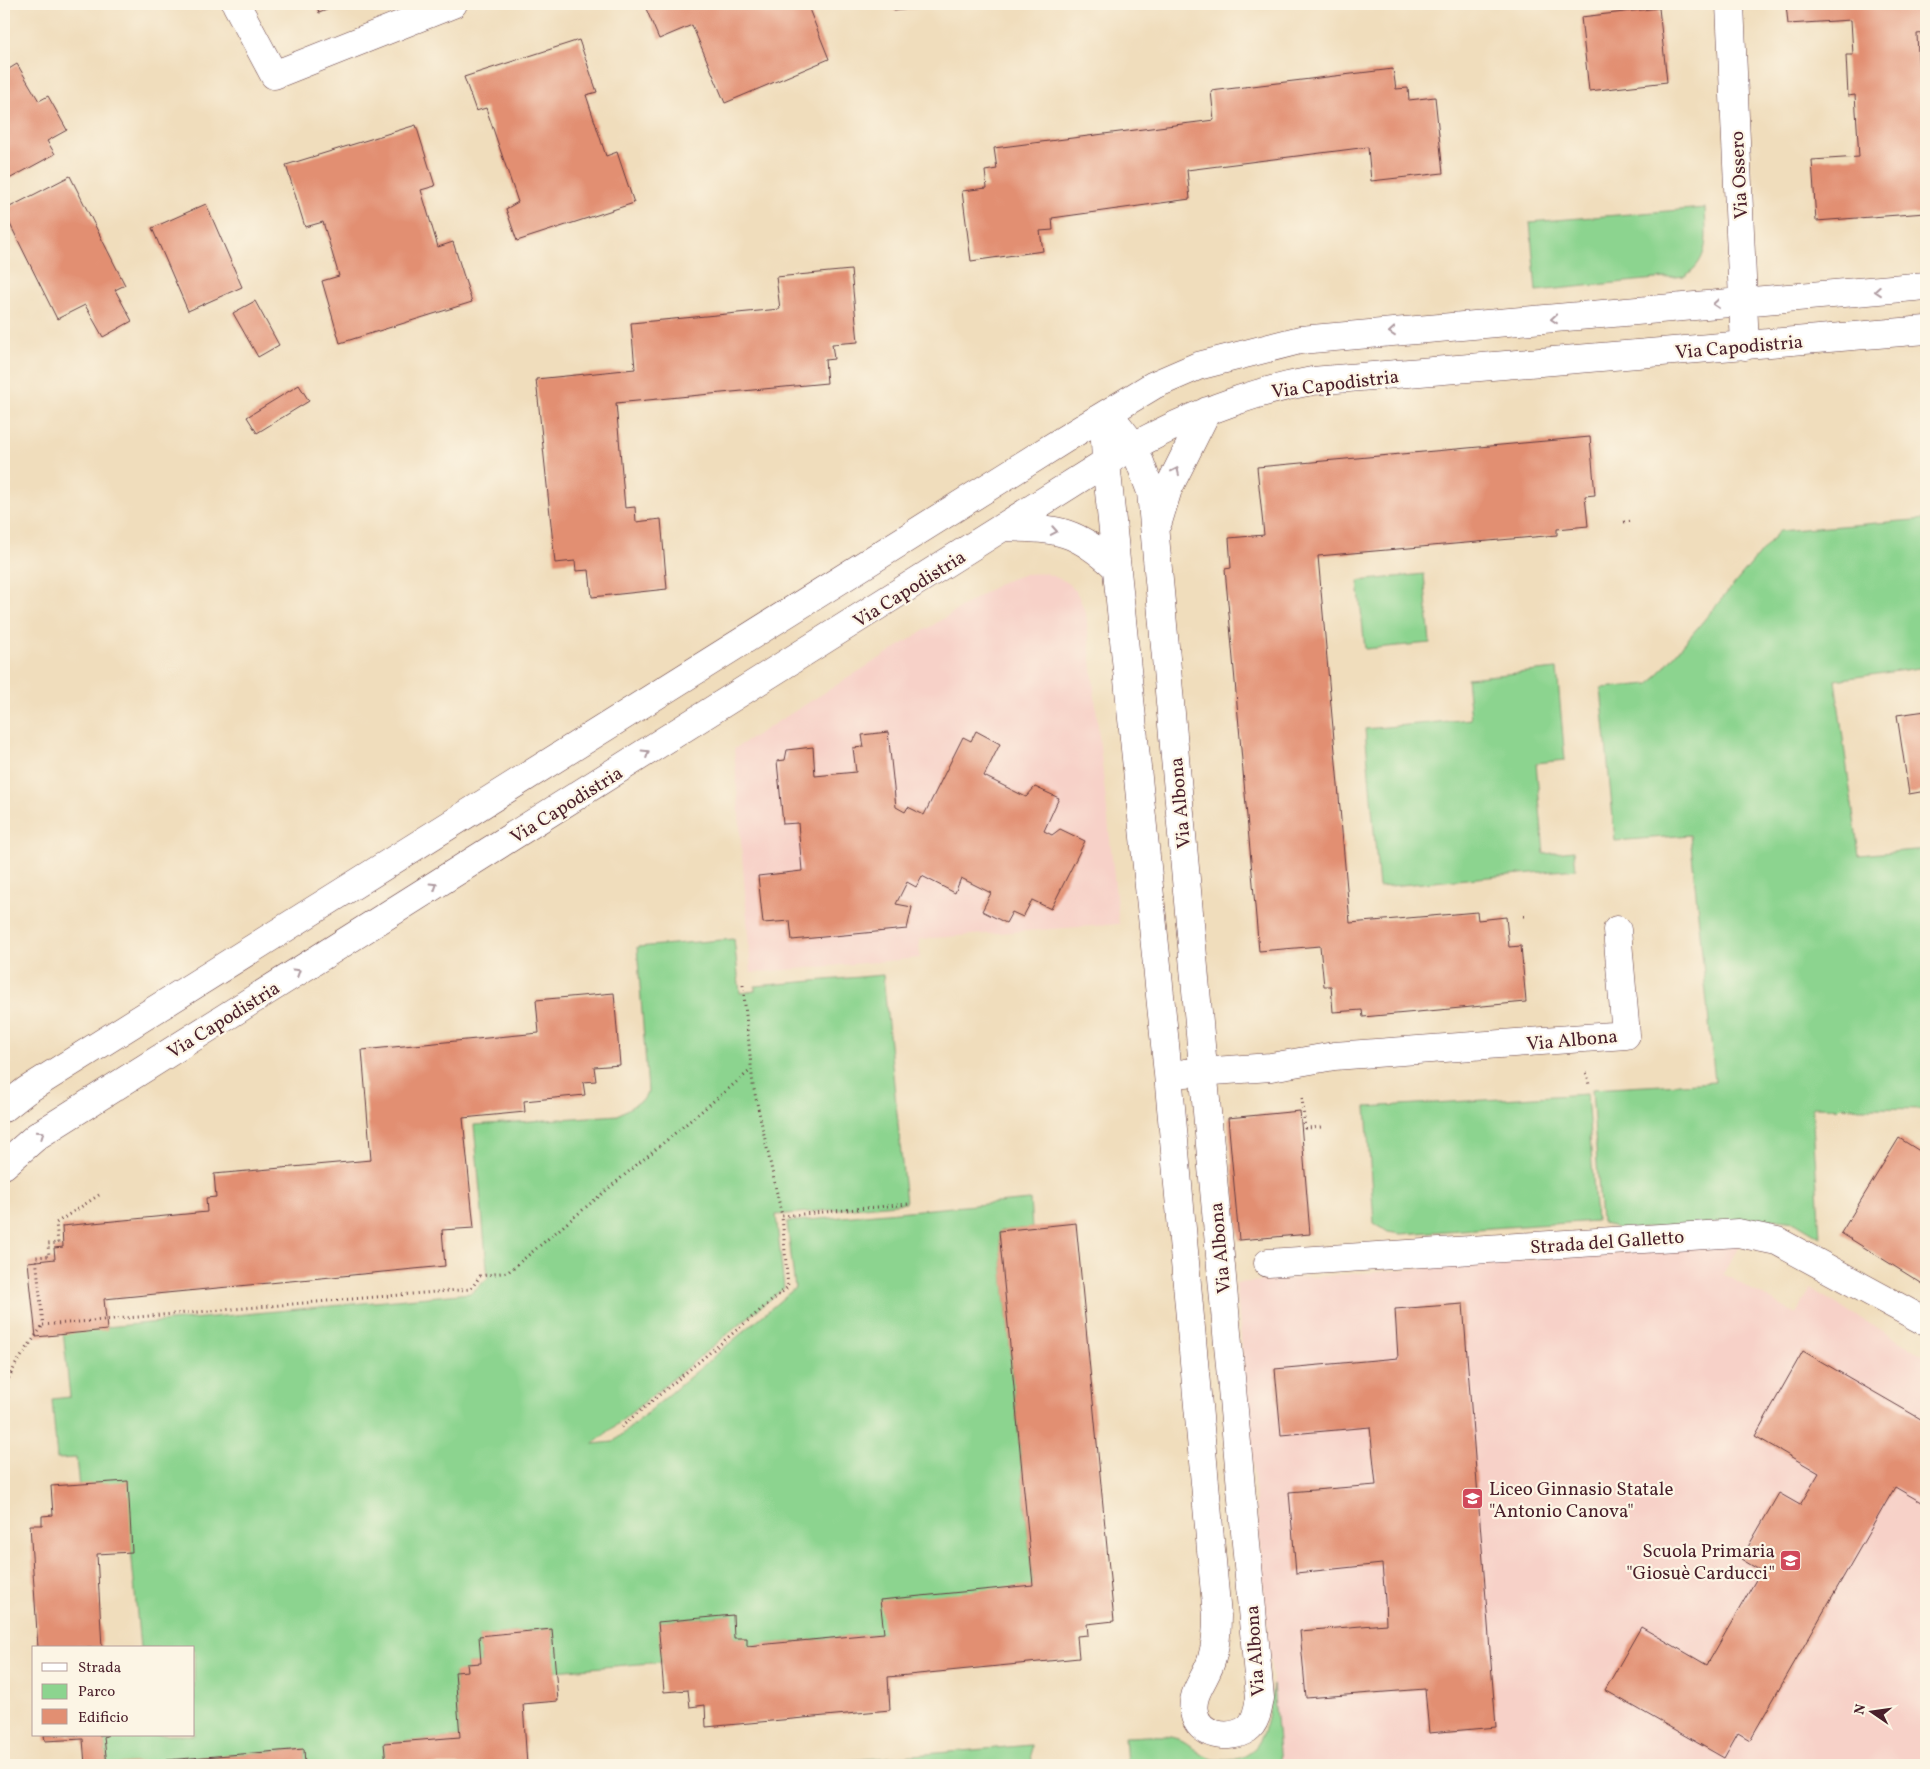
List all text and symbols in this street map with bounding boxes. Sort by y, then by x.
street label: Via Ossero [1725,130,1755,220]
one-way arrow [1873,285,1881,296]
one-way arrow [1711,299,1719,310]
one-way arrow [1550,313,1558,324]
one-way arrow [1388,327,1396,338]
street label: Via Capodistria [1674,329,1804,367]
street label: Via Capodistria [1270,364,1401,406]
one-way arrow [1170,467,1181,476]
one-way arrow [1050,525,1059,535]
street label: Via Capodistria [849,545,971,635]
one-way arrow [641,750,650,759]
street label: Via Albona [1164,756,1198,850]
street label: Via Capodistria [506,761,628,851]
one-way arrow [429,882,438,892]
one-way arrow [292,969,301,979]
street label: Via Capodistria [163,976,285,1066]
street label: Via Albona [1525,1024,1619,1058]
one-way arrow [36,1130,45,1140]
street label: Via Albona [1204,1201,1238,1295]
street label: Strada del Galletto [1529,1225,1685,1261]
place label: Liceo Ginnasio Statale "Antonio Canova" [1489,1477,1673,1525]
school or university icon: Liceo Ginnasio Statale "Antonio Canova" [1461,1487,1485,1511]
place label: Scuola Primaria "Giosuè Carducci" [1626,1539,1775,1587]
school or university icon: Scuola Primaria "Giosuè Carducci" [1779,1549,1803,1573]
street label: Via Albona [1240,1604,1272,1697]
legend [32,1646,195,1736]
text: Strada [78,1658,121,1679]
text: Parco [78,1682,115,1703]
north arrow [1848,1686,1898,1736]
text: N [1850,1702,1871,1717]
text: Edificio [78,1708,129,1729]

